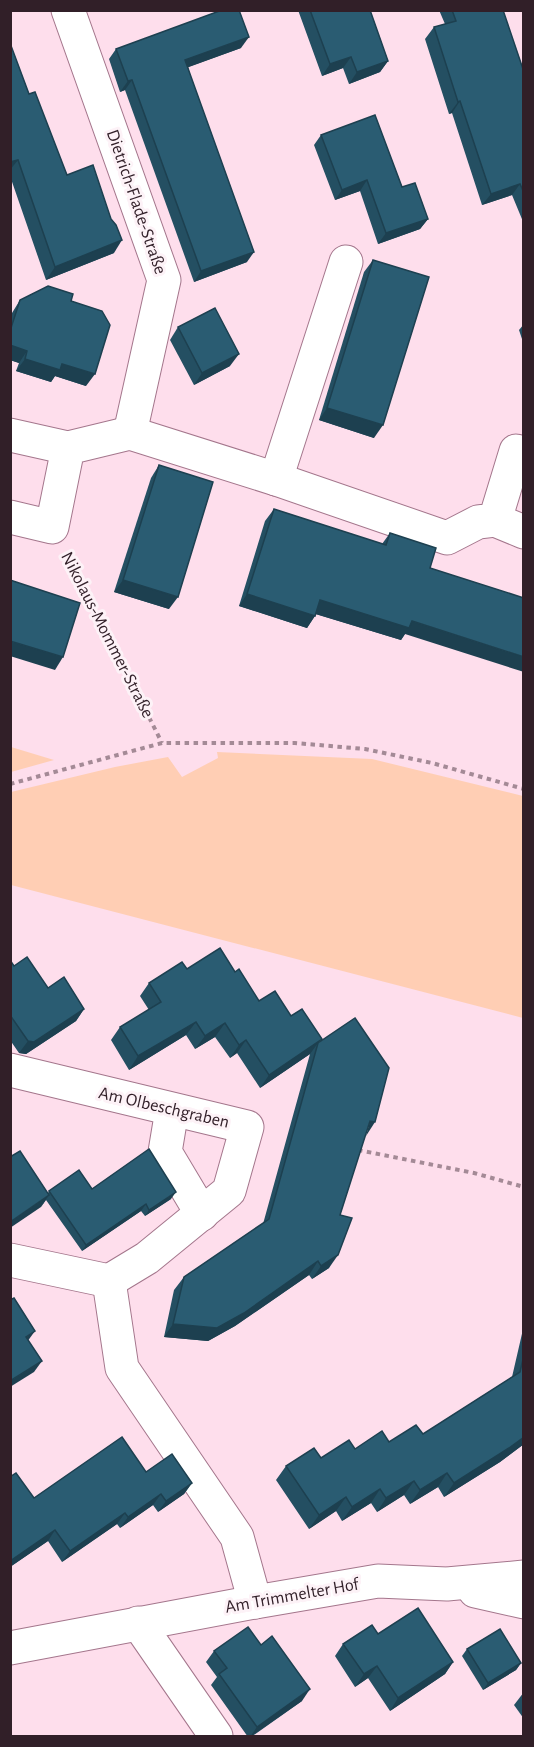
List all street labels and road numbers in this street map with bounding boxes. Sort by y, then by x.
street label: Dietrich-Flade-Straße [103,127,169,277]
street label: Nikolaus-Mommer-Straße [57,549,157,721]
street label: Am Olbeschgraben [97,1084,231,1132]
street label: Am Trimmelter Hof [224,1575,362,1617]

